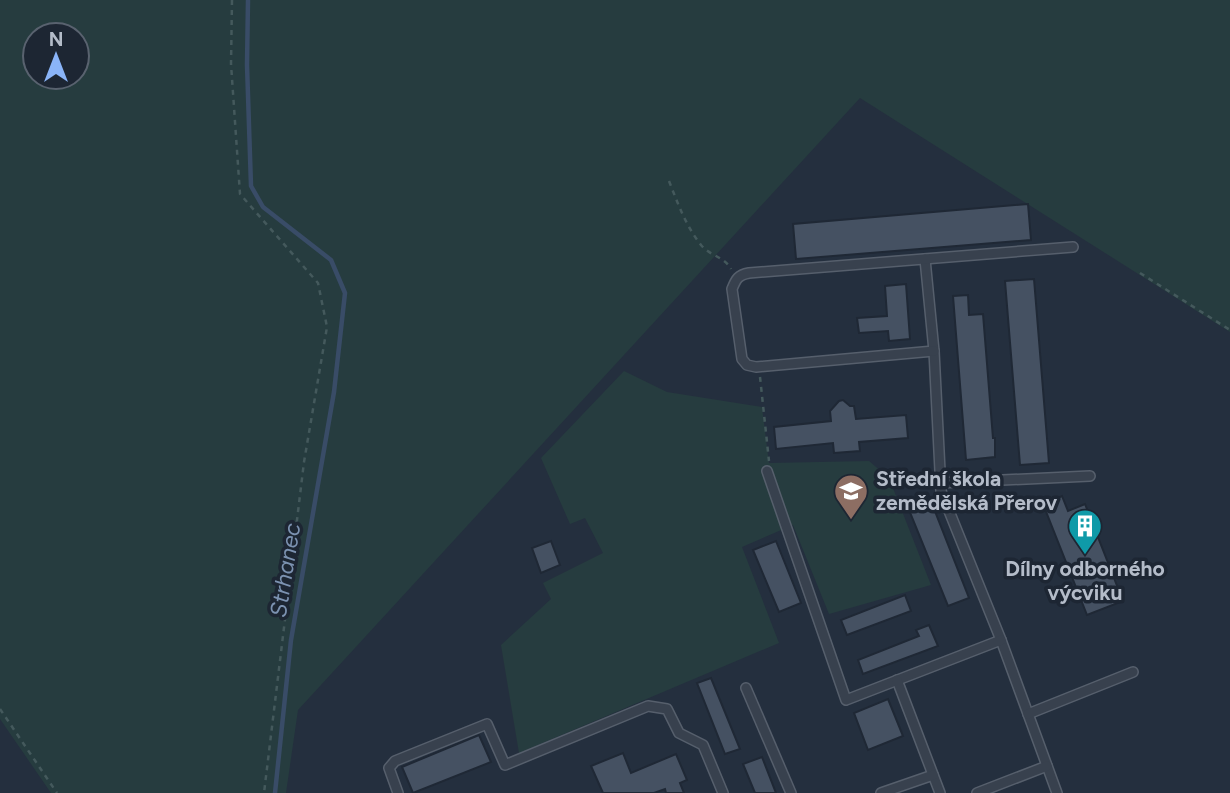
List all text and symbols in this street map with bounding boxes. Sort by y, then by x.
north arrow [21,21,91,91]
text: N [49,28,63,51]
place label: Střední škola zemědělská Přerov [876,466,1058,515]
school or university icon: Střední škola zemědělská Přerov [832,472,870,521]
building icon: Dílny odborného výcviku [1066,507,1104,556]
water label: Strhanec [264,520,306,619]
place label: Dílny odborného výcviku [1005,556,1165,605]

